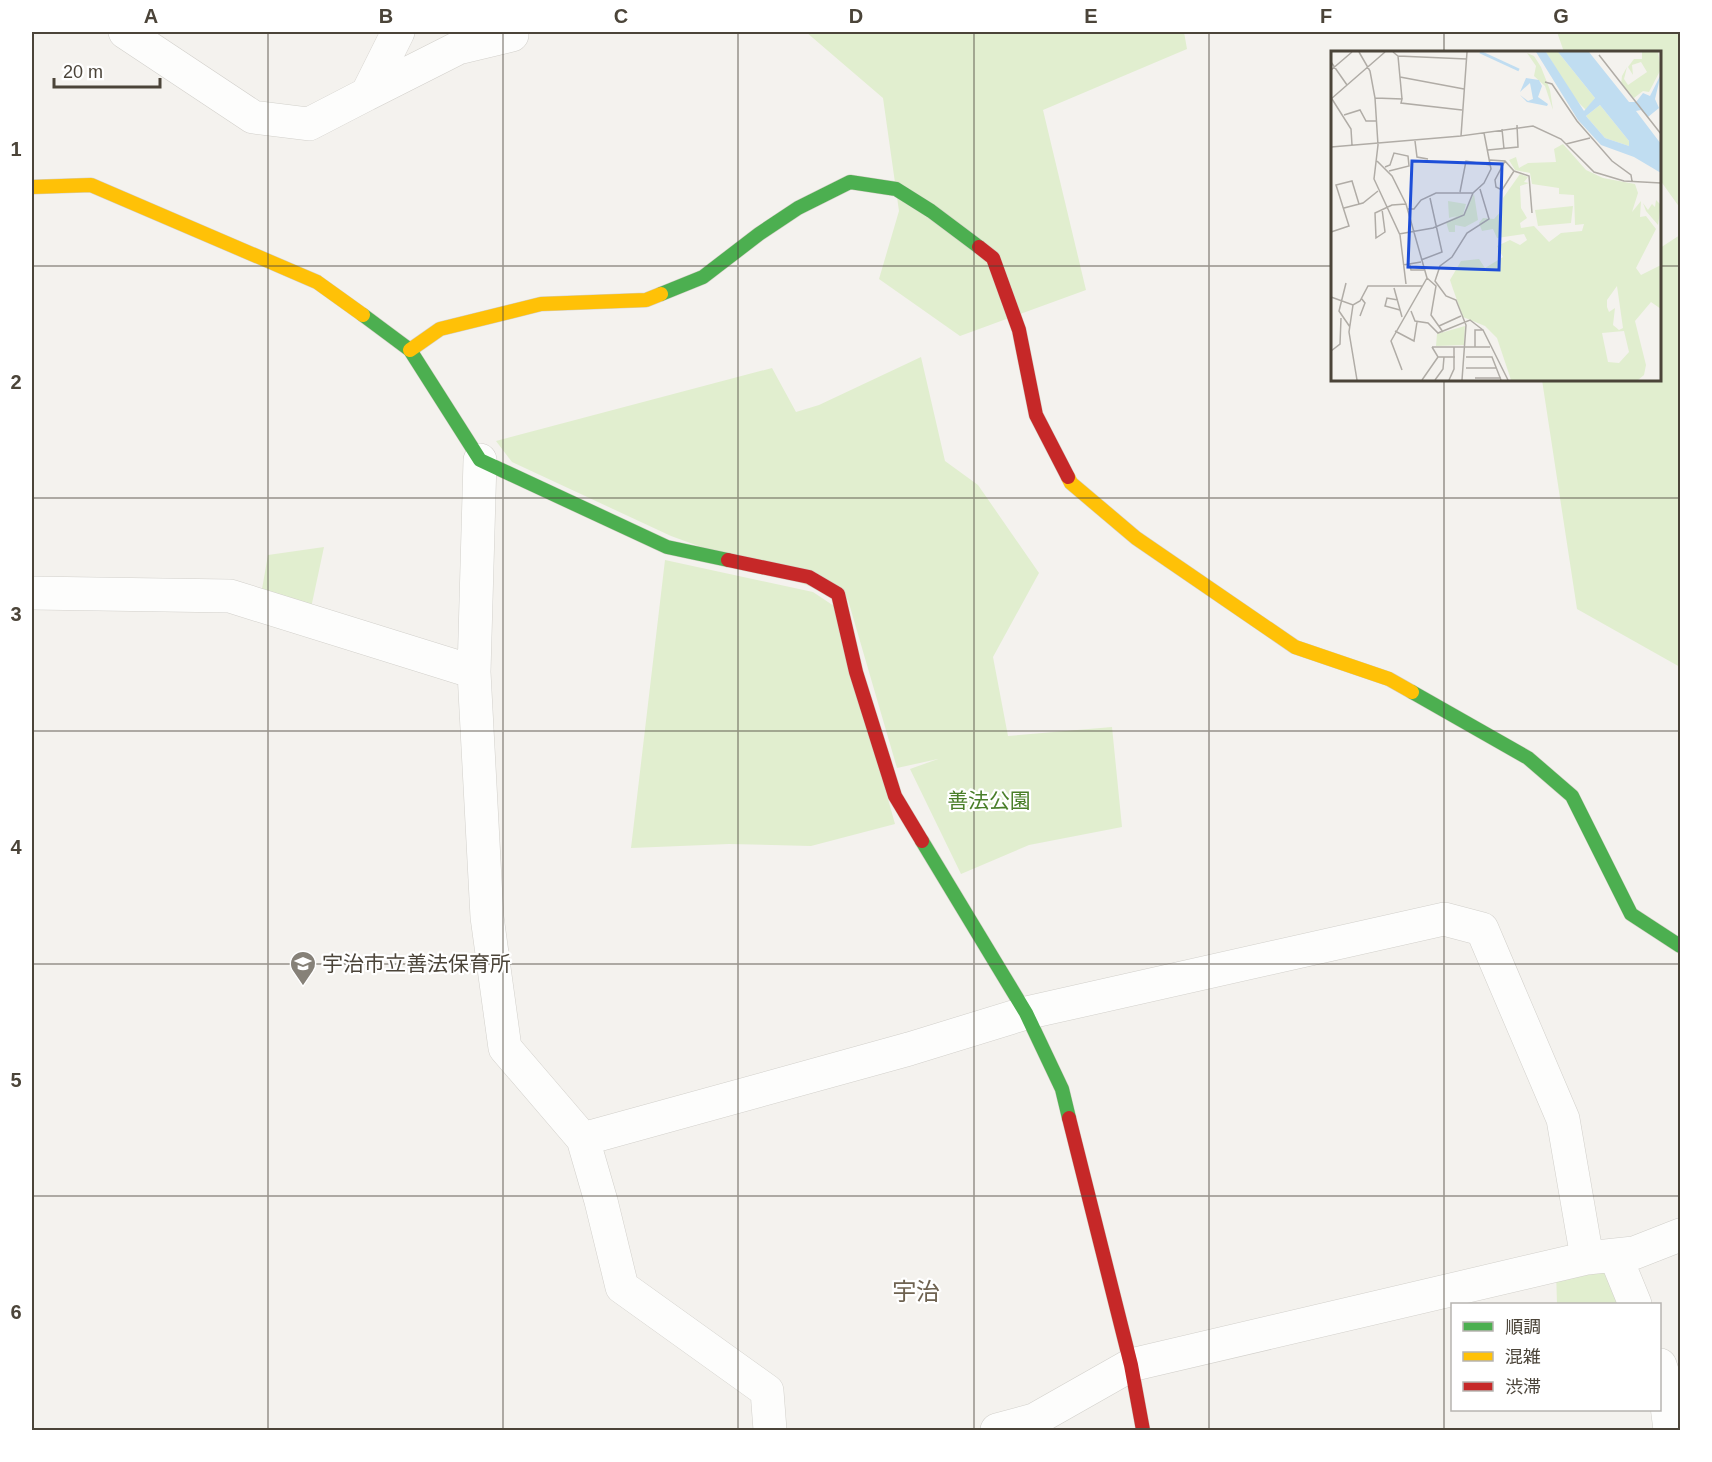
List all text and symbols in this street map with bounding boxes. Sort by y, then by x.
text: A [144,5,158,27]
text: B [379,5,393,27]
text: C [614,5,628,27]
text: D [849,5,863,27]
text: E [1084,5,1098,27]
text: F [1320,5,1332,27]
text: G [1553,5,1569,27]
scale bar [54,51,160,89]
inset map [1331,51,1661,381]
text: 20 m [63,62,103,82]
text: 1 [10,138,22,160]
text: 2 [10,371,22,393]
text: 3 [10,603,22,625]
park label: 善法公園 [947,789,1031,812]
text: 4 [10,836,22,858]
school or university icon: 宇治市立善法保育所 [288,949,318,987]
place label: 宇治市立善法保育所 [322,952,511,975]
text: 5 [10,1069,22,1091]
district label: 宇治 [892,1278,940,1305]
text: 6 [10,1301,22,1323]
legend [1451,1303,1661,1411]
text: 順調 [1505,1317,1541,1337]
text: 混雑 [1505,1347,1541,1367]
text: 渋滞 [1505,1377,1541,1397]

